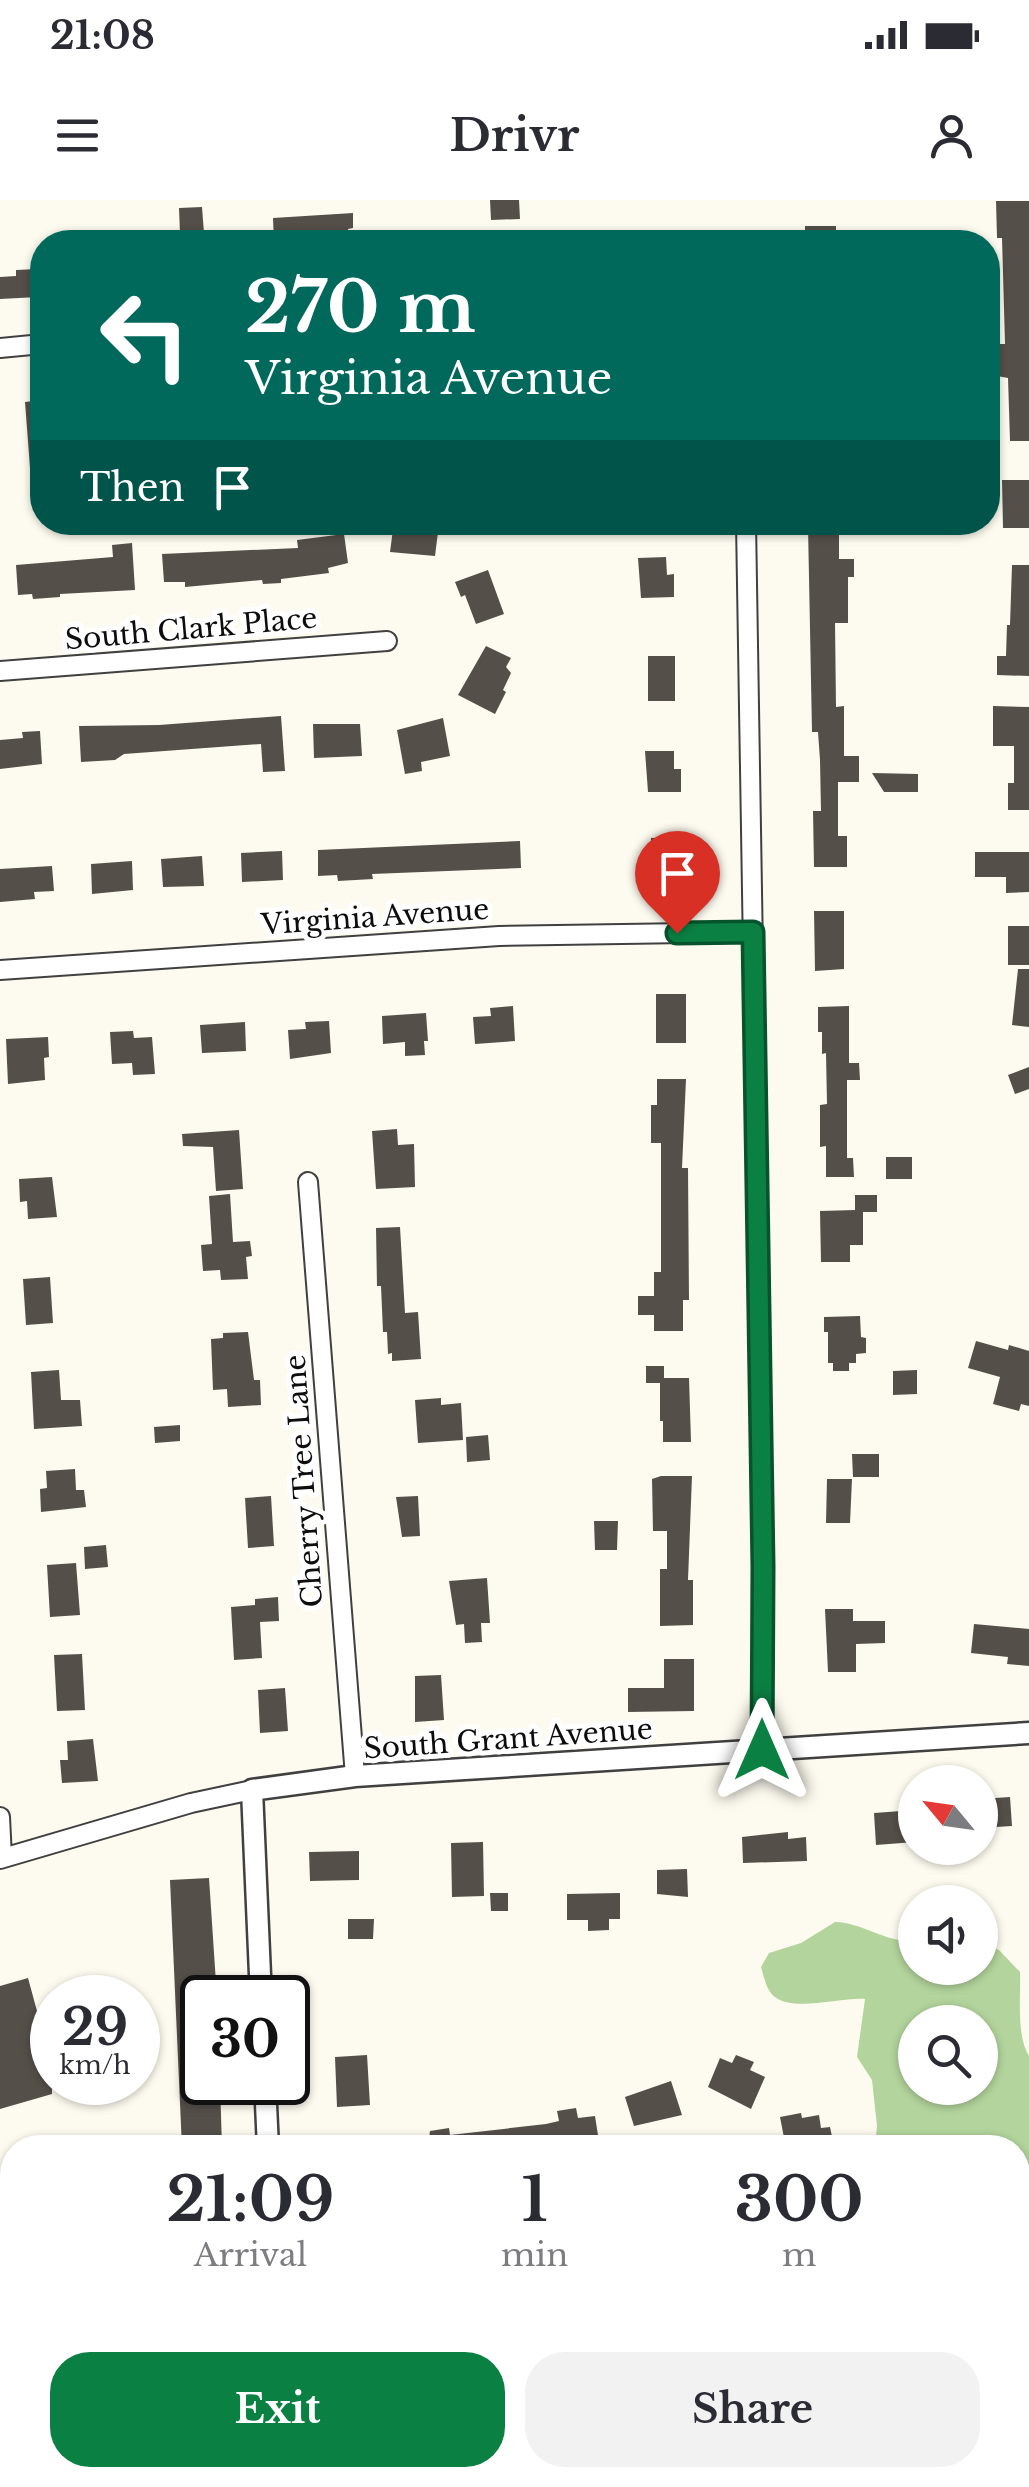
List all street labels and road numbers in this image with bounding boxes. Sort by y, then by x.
street label: South Clark Place [63,601,319,657]
street label: Virginia Avenue [259,892,490,942]
street label: Cherry Tree Lane [278,1353,330,1609]
street label: South Grant Avenue [362,1711,654,1767]

